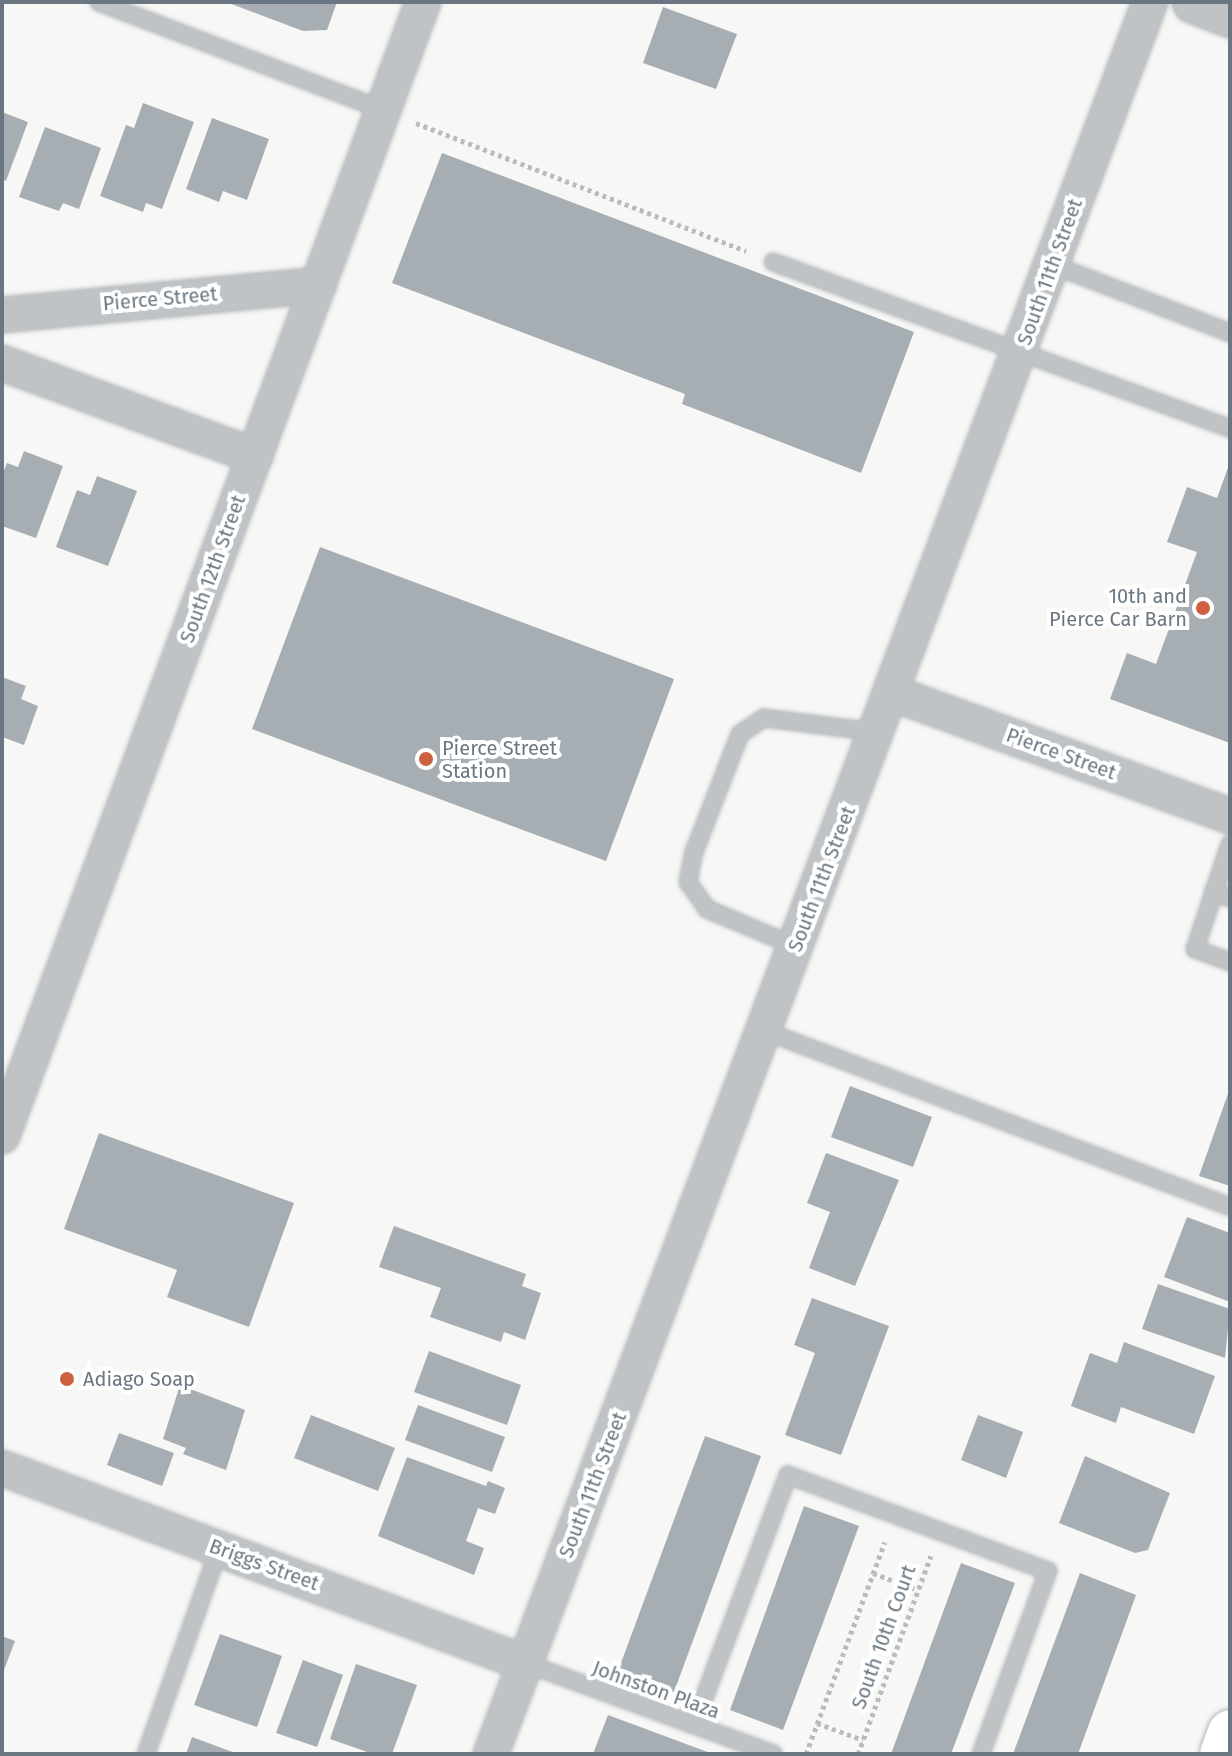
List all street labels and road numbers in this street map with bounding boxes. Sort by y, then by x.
street label: South 11th Street [1012,196,1088,348]
street label: Pierce Street [102,282,218,316]
street label: South 12th Street [175,492,251,646]
street label: Pierce Street [1003,723,1119,785]
street label: South 11th Street [783,803,861,955]
street label: South 11th Street [554,1409,632,1561]
street label: Briggs Street [206,1534,322,1596]
street label: South 10th Court [847,1562,921,1712]
street label: Johnston Plaza [589,1656,723,1724]

